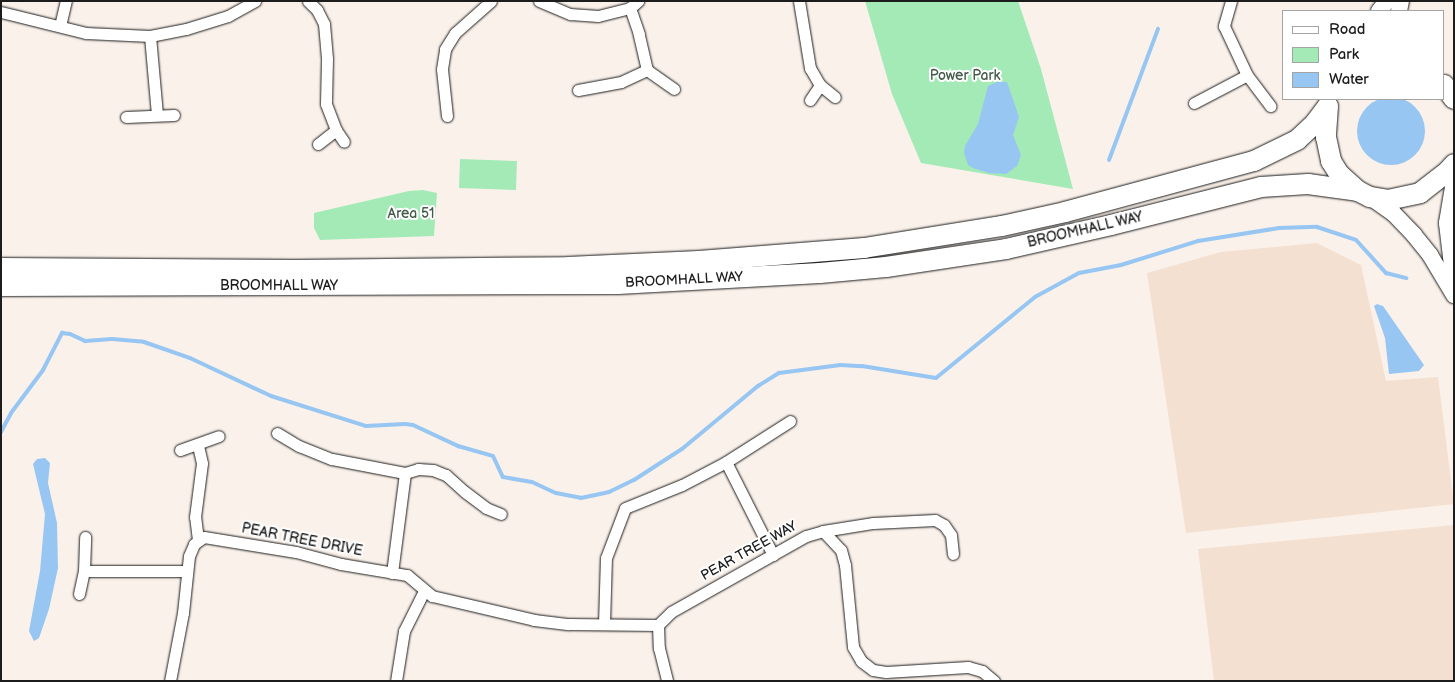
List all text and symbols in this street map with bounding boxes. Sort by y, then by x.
legend [1282,10,1445,100]
text: Road [1329,20,1365,39]
text: Park [1329,45,1359,64]
park label: Power Park [930,68,1000,84]
text: Water [1329,70,1369,89]
park label: Area 51 [388,206,434,222]
street label: BROOMHALL WAY [1025,208,1145,252]
street label: BROOMHALL WAY [624,269,744,291]
street label: BROOMHALL WAY [220,278,338,294]
street label: PEAR TREE WAY [698,517,800,585]
street label: PEAR TREE DRIVE [240,520,364,560]

